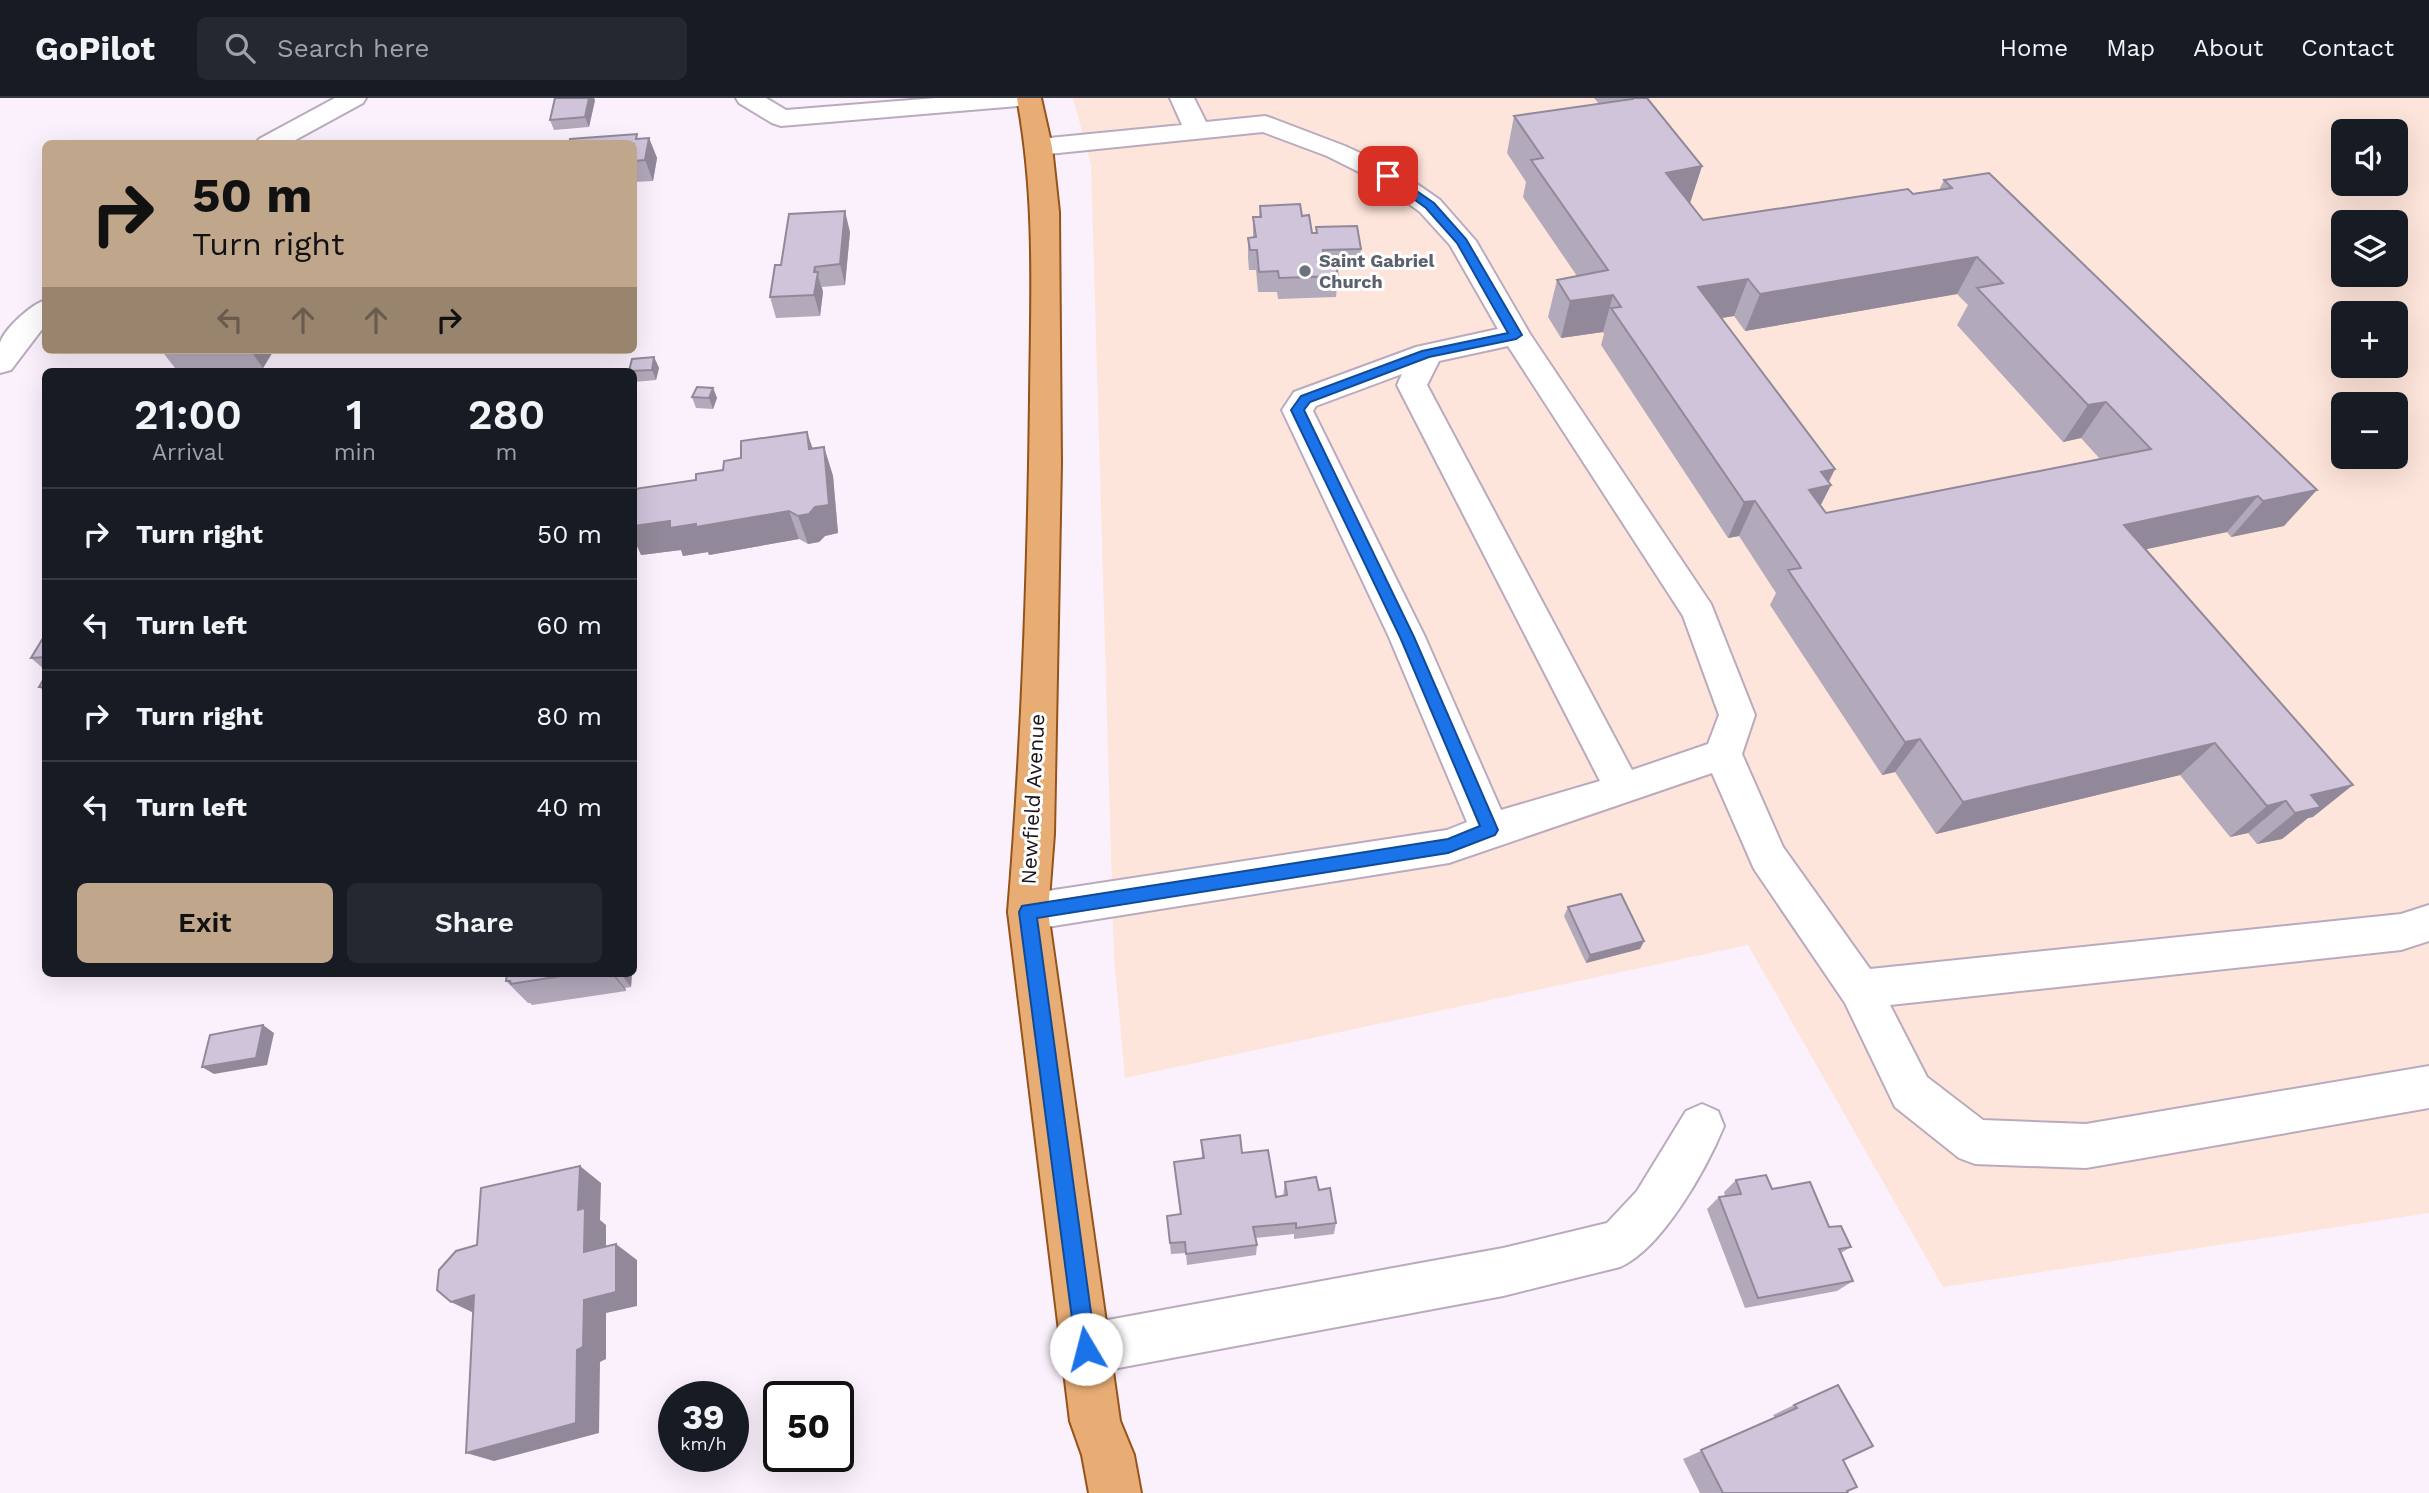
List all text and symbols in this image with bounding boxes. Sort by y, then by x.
search box [197,17,687,80]
text: GoPilot [35,29,155,68]
icon: search [221,29,259,67]
text: Search here [277,33,429,63]
text: Home [2000,34,2068,62]
text: Map [2106,34,2155,62]
text: About [2193,34,2263,62]
text: Contact [2301,34,2394,62]
map controls [2331,119,2408,469]
button: sound [2331,119,2408,196]
pin [1358,146,1418,206]
icon: arrive [1369,157,1407,195]
text: 50 m [192,166,312,224]
icon: right [77,168,168,259]
button: layers [2331,210,2408,287]
text: Turn right [192,225,344,263]
place label: Saint Gabriel Church [1319,250,1434,292]
marker: Saint Gabriel Church [1297,263,1313,279]
icon: left [211,301,249,339]
icon: ahead [284,301,322,339]
icon: ahead [357,301,395,339]
icon: right [430,301,468,339]
button: + [2331,301,2408,378]
text: 21:00 [134,390,242,439]
text: 1 [346,390,364,439]
text: 280 [468,390,545,439]
button: − [2331,392,2408,469]
text: Arrival [152,439,224,466]
text: min [334,439,376,466]
text: m [496,439,517,466]
icon: right [77,515,115,553]
text: Turn right [136,519,263,549]
text: 50 m [537,519,602,549]
icon: left [77,606,115,644]
text: Turn left [136,610,247,640]
text: 60 m [536,610,602,640]
icon: right [77,697,115,735]
text: Turn right [136,701,263,731]
text: 80 m [536,701,602,731]
street label: Newfield Avenue [1016,713,1049,885]
icon: left [77,788,115,826]
text: Turn left [136,792,247,822]
text: 40 m [536,792,602,822]
button: Exit [77,883,333,963]
button: Share [347,883,602,963]
position arrow [1049,1312,1123,1386]
speed limit sign: 50 [763,1381,854,1472]
text: 39 [682,1396,725,1438]
text: km/h [680,1433,727,1454]

